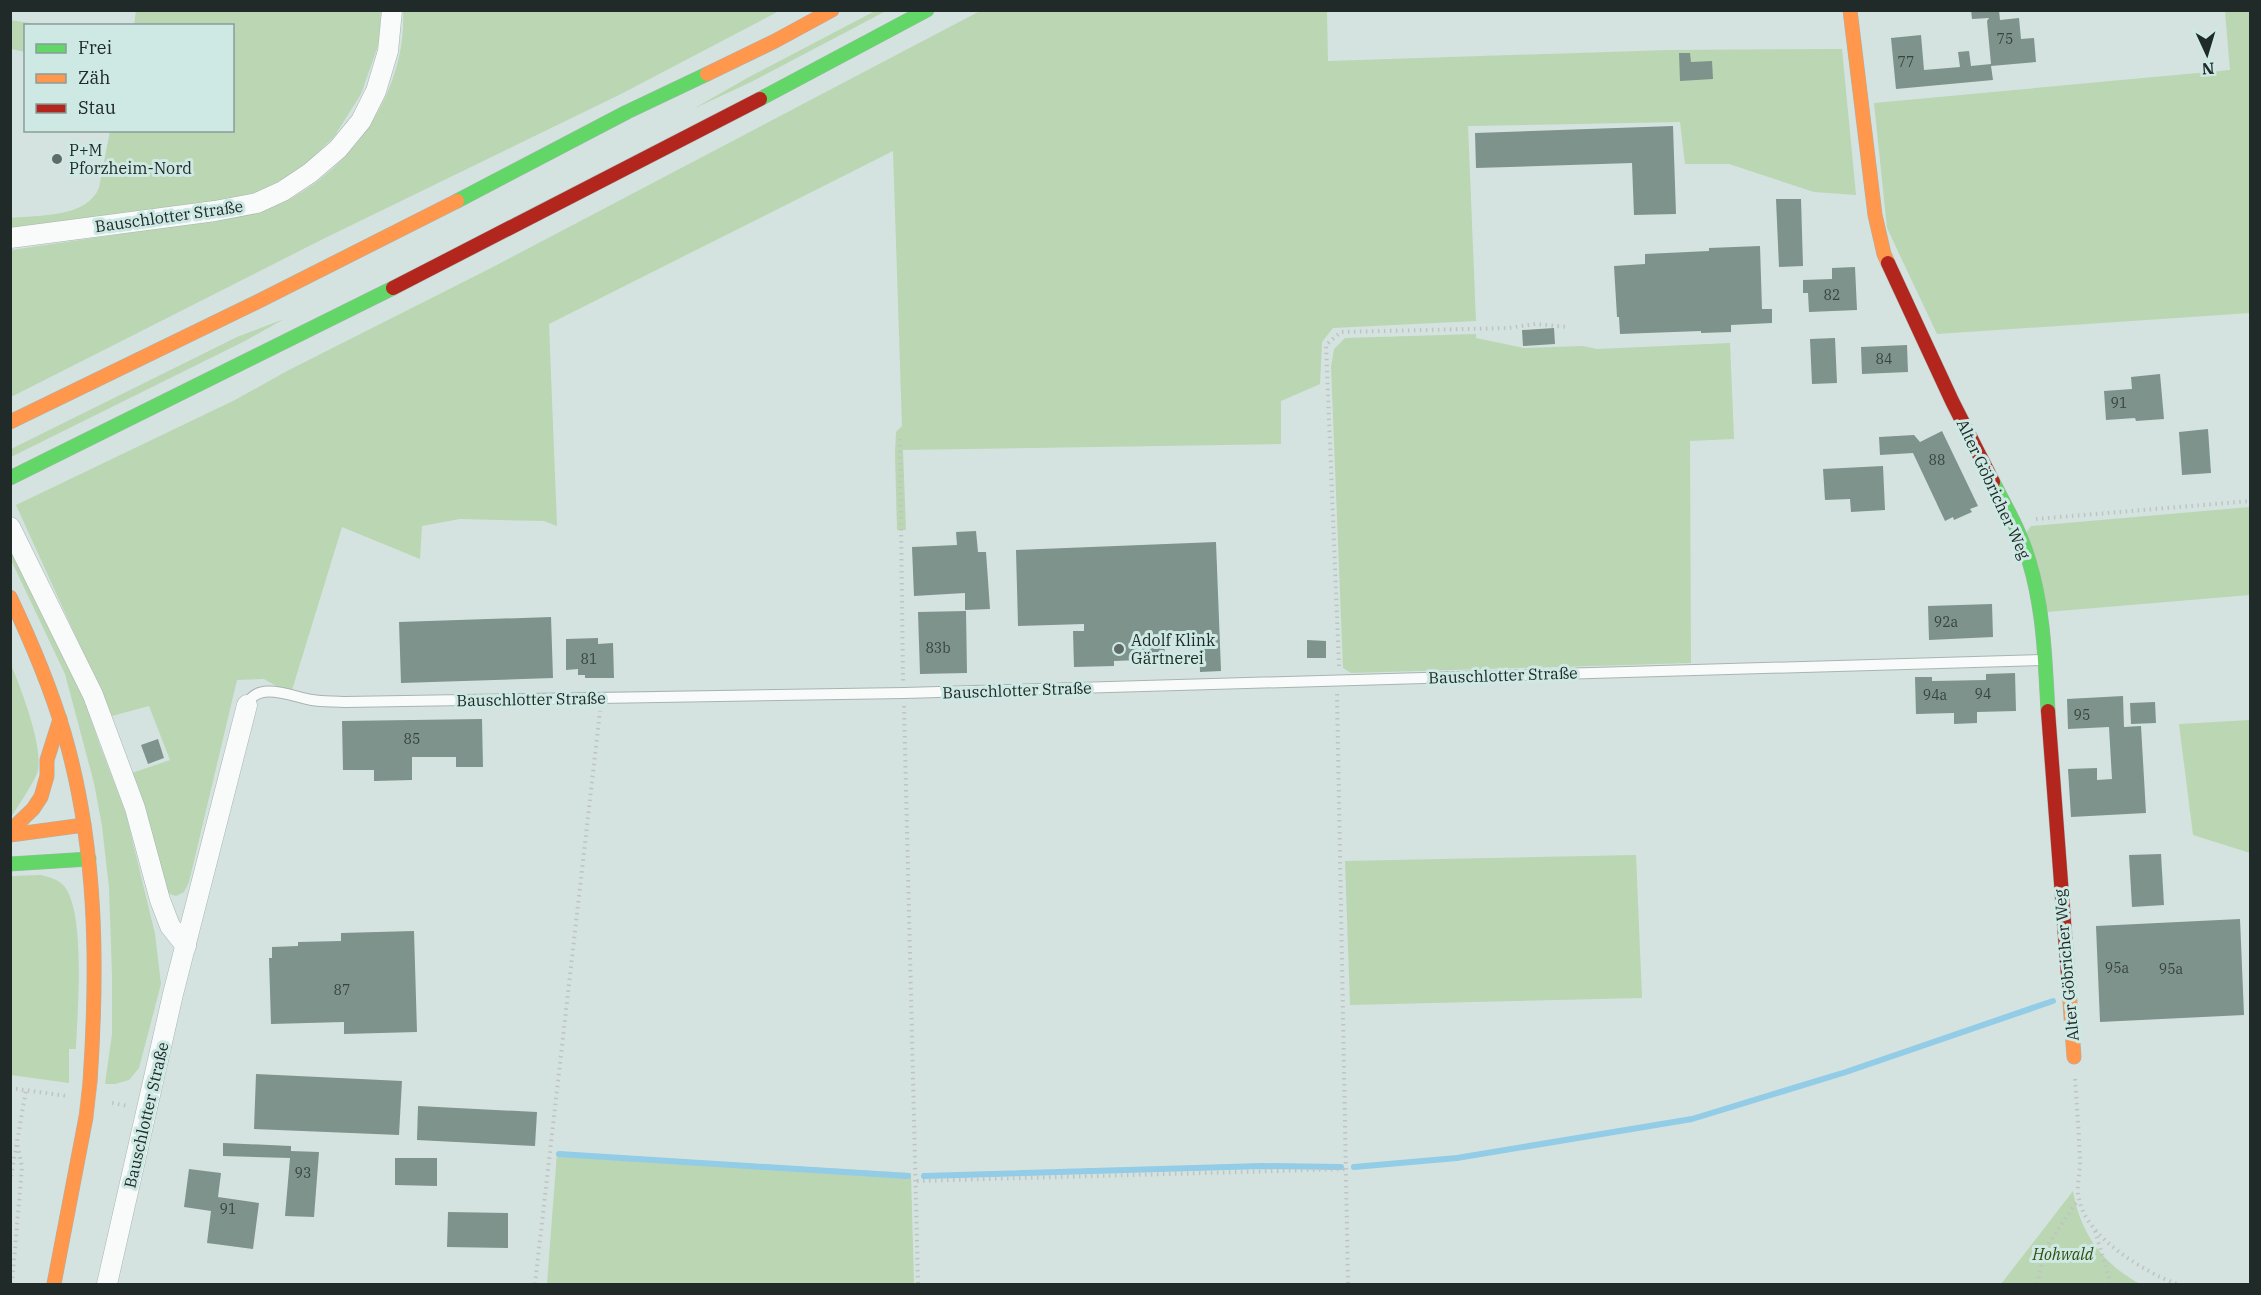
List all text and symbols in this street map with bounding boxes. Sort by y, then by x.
legend [24,24,234,132]
north arrow [2177,24,2237,84]
house number: 75 [1997,30,2013,48]
text: Frei [78,36,112,59]
house number: 77 [1898,53,1914,71]
text: N [2201,59,2215,79]
text: Zäh [78,66,111,89]
text: Stau [78,96,116,119]
place label: P+M Pforzheim-Nord [69,140,192,178]
marker: P+M Pforzheim-Nord [50,152,64,166]
street label: Bauschlotter Straße [94,196,244,236]
house number: 82 [1824,286,1840,304]
house number: 84 [1876,350,1892,368]
house number: 91 [2111,394,2127,412]
street label: Alter Göbricher Weg [1953,416,2035,563]
house number: 88 [1929,451,1945,469]
house number: 92a [1934,613,1959,631]
place label: Adolf Klink Gärtnerei [1131,630,1216,668]
house number: 83b [925,639,951,657]
marker: Adolf Klink Gärtnerei [1112,642,1126,656]
house number: 81 [581,650,597,668]
street label: Bauschlotter Straße [1428,662,1578,688]
street label: Bauschlotter Straße [942,677,1092,703]
house number: 94 [1975,685,1991,703]
house number: 94a [1923,686,1948,704]
street label: Bauschlotter Straße [456,688,606,710]
house number: 95 [2074,706,2090,724]
house number: 85 [404,730,420,748]
street label: Alter Göbricher Weg [2049,888,2083,1042]
house number: 95a [2105,959,2130,977]
house number: 95a [2159,960,2184,978]
house number: 87 [334,981,350,999]
street label: Bauschlotter Straße [119,1040,173,1190]
house number: 93 [295,1164,311,1182]
house number: 91 [220,1200,236,1218]
park label: Hohwald [2031,1244,2094,1264]

